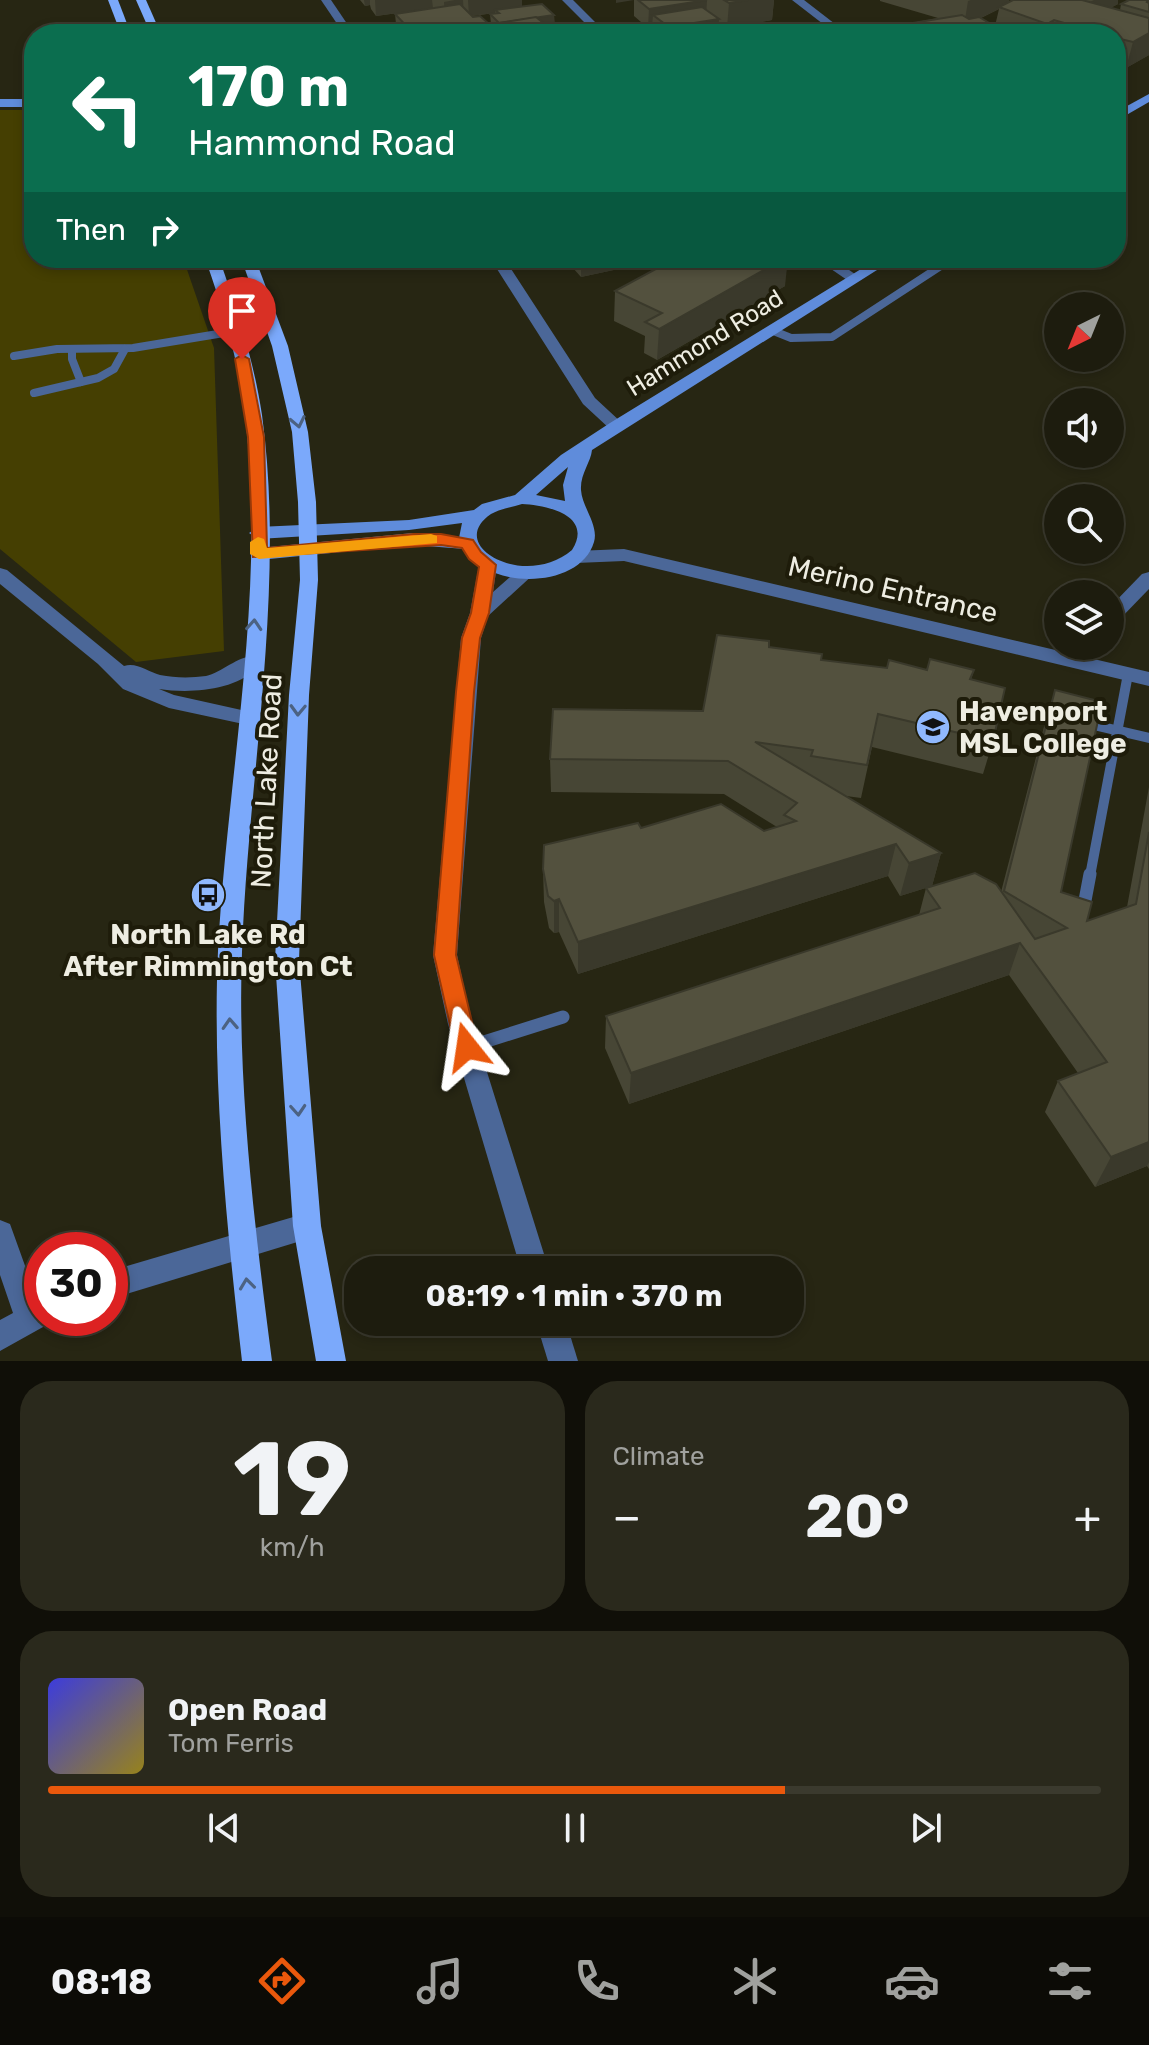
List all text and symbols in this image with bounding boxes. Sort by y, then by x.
text: 170 m [188,54,349,120]
icon: left [56,56,160,160]
text: Hammond Road [188,121,456,164]
icon: right [142,208,186,252]
text: Then [56,212,126,248]
pin [208,277,276,359]
street label: Hammond Road [622,284,788,402]
icon: arrive [220,289,264,333]
north arrow [1044,292,1124,372]
map controls [1044,292,1124,660]
button: sound [1044,388,1124,468]
one-way arrow [289,414,306,428]
button: search [1044,484,1124,564]
street label: Merino Entrance [785,549,1001,630]
button: layers [1044,580,1124,660]
one-way arrow [245,618,262,631]
street label: North Lake Road [244,673,289,889]
place label: Havenport MSL College [959,695,1127,760]
one-way arrow [290,704,307,717]
school or university icon: Havenport MSL College [914,708,952,746]
bus stop icon: North Lake Rd After Rimmington Ct [189,876,227,914]
place label: North Lake Rd After Rimmington Ct [64,918,352,983]
position arrow [425,1005,509,1089]
one-way arrow [222,1017,239,1030]
one-way arrow [289,1104,306,1117]
speed limit sign: 30 [24,1232,128,1336]
one-way arrow [239,1277,256,1291]
text: 08:19 · 1 min · 370 m [426,1278,722,1314]
text: 19 [233,1418,351,1541]
text: Climate [613,1441,705,1472]
text: 20° [805,1481,910,1552]
text: − [613,1491,641,1543]
text: + [1074,1491,1101,1543]
text: km/h [260,1532,325,1563]
text: Open Road [168,1692,327,1728]
text: Tom Ferris [168,1728,294,1759]
icon: previous [202,1806,246,1850]
icon: pause [553,1806,597,1850]
icon: next [904,1806,948,1850]
icon: directions [254,1953,310,2009]
icon: music [412,1953,468,2009]
icon: phone [569,1953,625,2009]
icon: climate [727,1953,783,2009]
icon: car [884,1953,940,2009]
icon: filters [1042,1953,1098,2009]
text: 08:18 [51,1960,152,2003]

